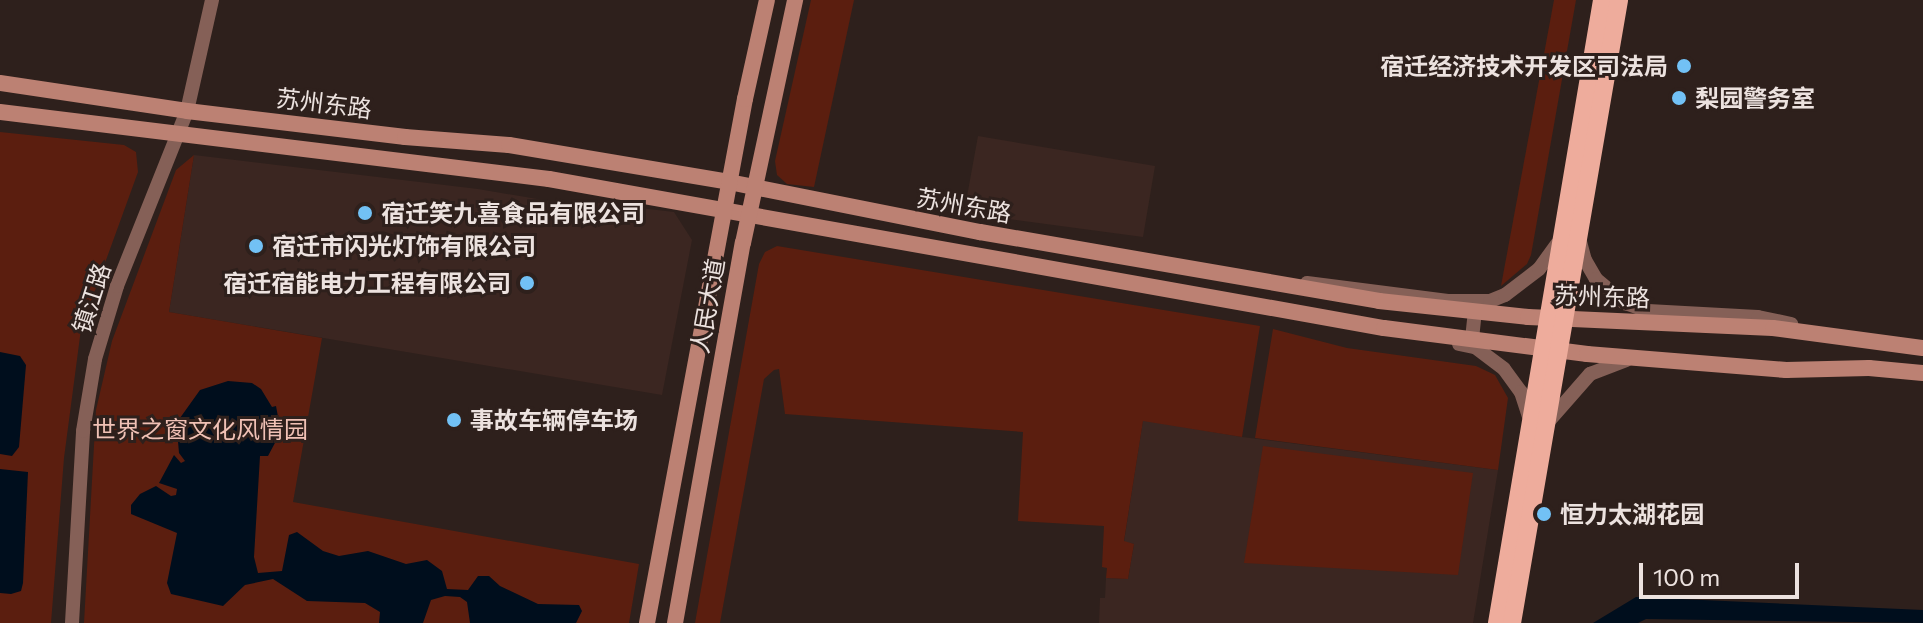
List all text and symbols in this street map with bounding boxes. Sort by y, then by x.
place label: 宿迁经济技术开发区司法局 [1380,52,1668,80]
marker: 宿迁经济技术开发区司法局 [1675,57,1693,75]
street label: 苏州东路 [275,83,373,123]
place label: 梨园警务室 [1695,84,1815,112]
marker: 梨园警务室 [1670,89,1688,107]
street label: 苏州东路 [914,182,1014,228]
place label: 宿迁笑九喜食品有限公司 [381,199,645,227]
marker: 宿迁笑九喜食品有限公司 [356,204,374,222]
place label: 宿迁市闪光灯饰有限公司 [272,232,536,260]
marker: 宿迁市闪光灯饰有限公司 [247,237,265,255]
street label: 人民大道 [684,256,730,356]
street label: 镇江路 [66,259,116,337]
place label: 宿迁宿能电力工程有限公司 [223,269,511,297]
marker: 宿迁宿能电力工程有限公司 [518,274,536,292]
street label: 苏州东路 [1554,280,1650,312]
place label: 事故车辆停车场 [470,406,638,434]
marker: 事故车辆停车场 [445,411,463,429]
park label: 世界之窗文化风情园 [92,415,308,443]
place label: 恒力太湖花园 [1560,500,1704,528]
marker: 恒力太湖花园 [1535,505,1553,523]
scale bar [1643,547,1803,597]
text: 100 m [1653,562,1720,591]

